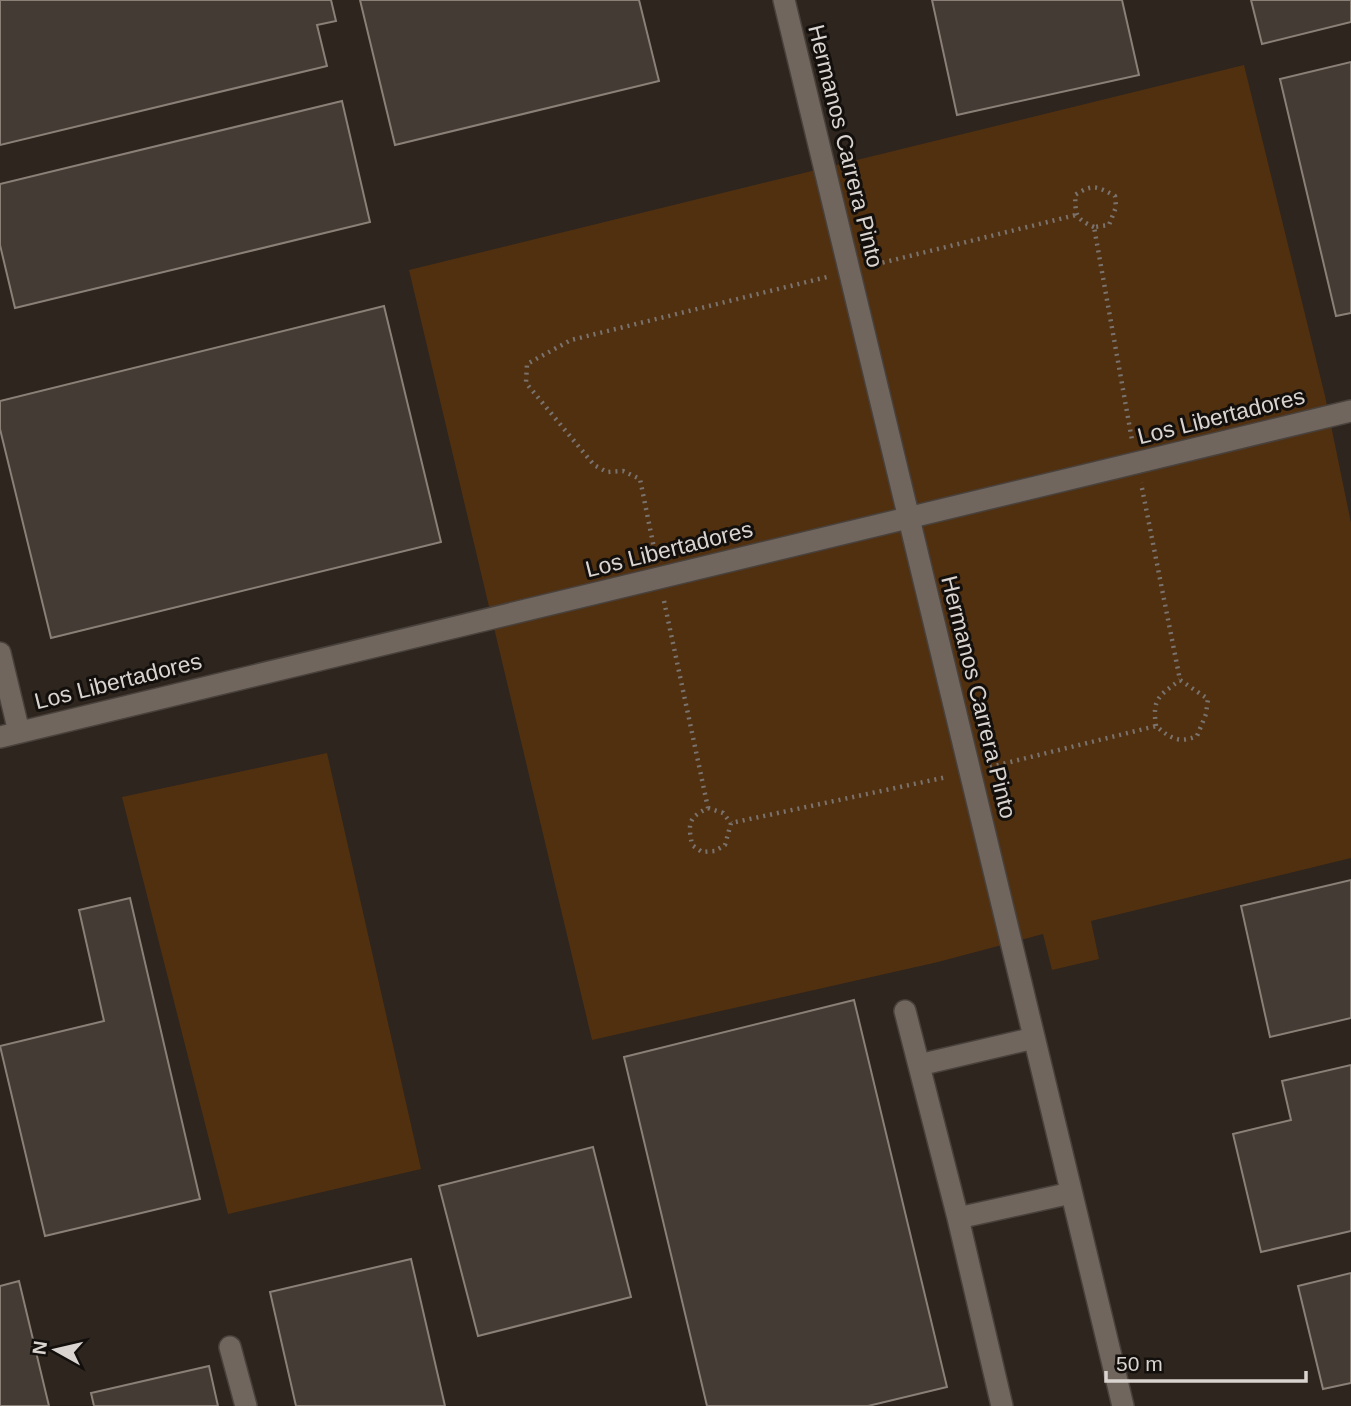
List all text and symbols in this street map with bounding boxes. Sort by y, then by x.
street label: Hermanos Carrera Pinto [803,22,889,270]
street label: Los Libertadores [1135,383,1307,449]
street label: Los Libertadores [583,516,755,582]
street label: Hermanos Carrera Pinto [936,573,1022,821]
street label: Los Libertadores [32,648,204,714]
north arrow [21,1315,91,1385]
text: N [28,1339,51,1356]
scale bar [1106,1340,1306,1384]
text: 50 m [1116,1352,1163,1375]

